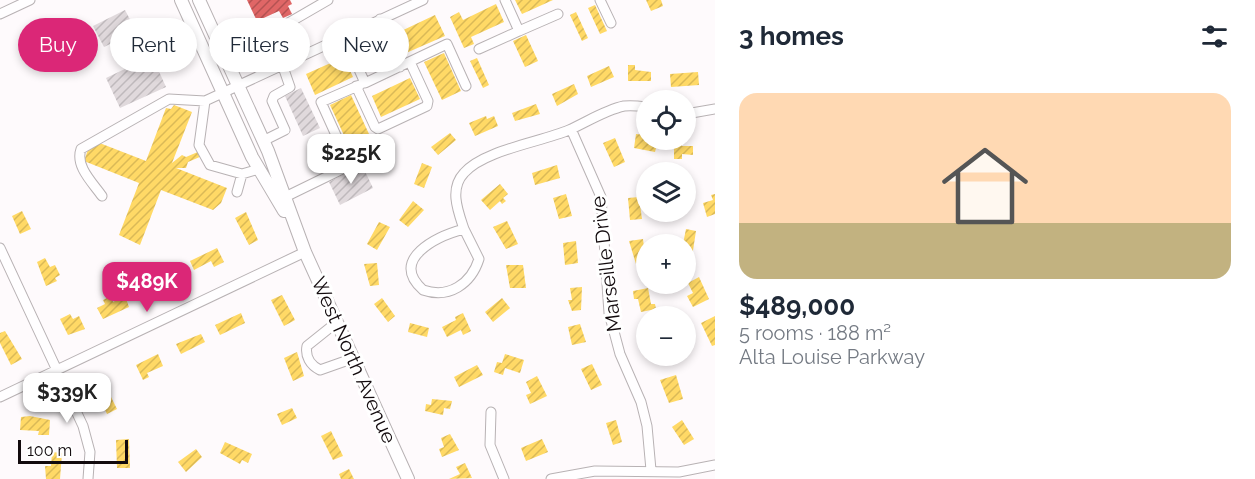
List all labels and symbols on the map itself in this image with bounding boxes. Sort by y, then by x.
pin: $225K [309,134,393,185]
street label: Marseille Drive [586,195,626,333]
pin: $489K [105,262,189,313]
street label: West North Avenue [306,273,402,447]
pin: $339K [25,373,109,424]
scale bar [18,437,128,464]

